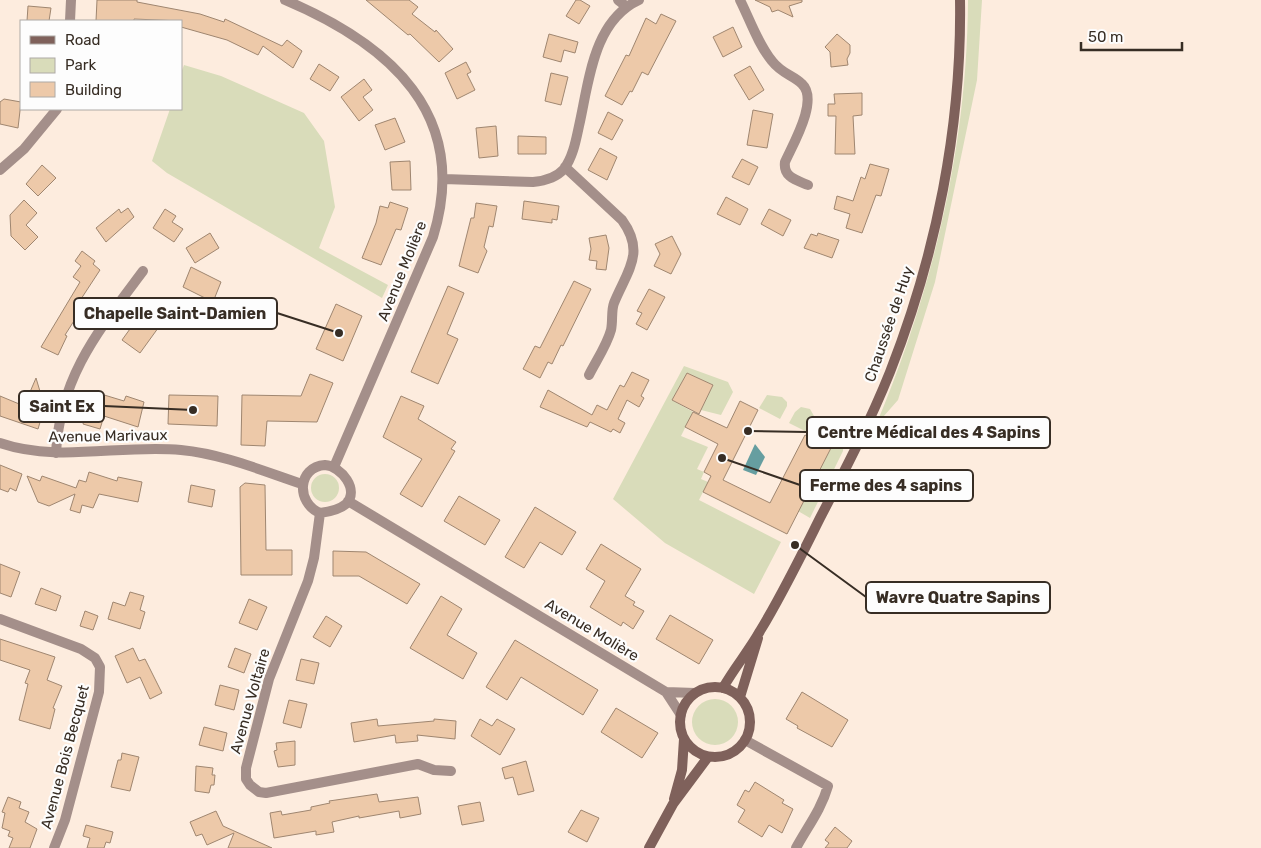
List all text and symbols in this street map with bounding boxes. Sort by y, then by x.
legend [20,20,182,110]
scale bar [1081,20,1182,52]
text: 50 m [1088,28,1123,46]
text: Road [65,31,101,49]
text: Park [65,56,96,74]
text: Building [65,81,122,99]
street label: Avenue Molière [374,218,430,324]
street label: Chaussée de Huy [861,264,917,384]
callout: Chapelle Saint-Damien [74,298,277,329]
text: Chapelle Saint-Damien [84,304,266,323]
callout: Saint Ex [19,391,104,422]
text: Saint Ex [29,397,95,416]
callout: Centre Médical des 4 Sapins [807,417,1050,448]
text: Centre Médical des 4 Sapins [818,423,1041,442]
street label: Avenue Marivaux [48,426,168,446]
callout: Ferme des 4 sapins [800,470,973,501]
text: Ferme des 4 sapins [810,476,962,495]
callout: Wavre Quatre Sapins [866,582,1050,613]
text: Wavre Quatre Sapins [876,588,1040,607]
street label: Avenue Molière [542,595,642,665]
street label: Avenue Voltaire [226,646,274,756]
street label: Avenue Bois Becquet [37,683,93,831]

